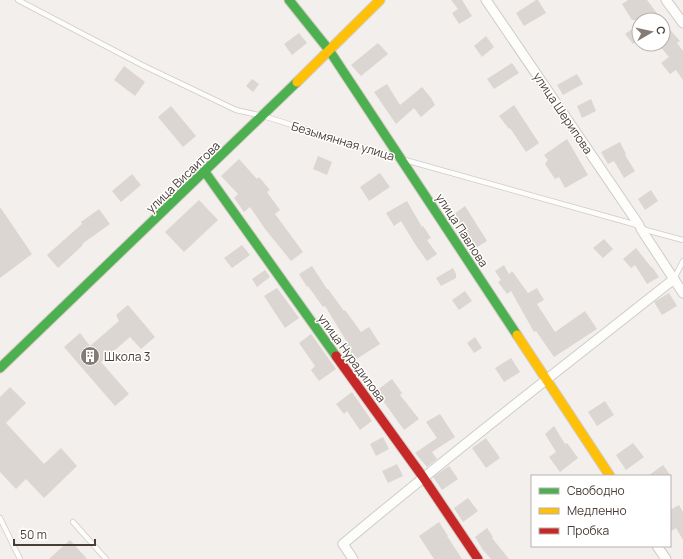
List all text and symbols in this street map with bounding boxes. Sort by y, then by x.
north arrow [631,12,671,52]
text: С [653,25,669,36]
street label: улица Шерипова [529,69,597,157]
street label: Безымянная улица [289,117,397,165]
street label: улица Висаитова [142,137,224,217]
street label: улица Павлова [432,190,492,270]
street label: улица Нурадилова [314,310,390,406]
building icon: Школа 3 [79,345,101,367]
place label: Школа 3 [104,348,150,365]
legend [531,475,671,547]
text: Свободно [567,482,625,499]
text: Медленно [567,502,627,519]
scale bar [14,521,95,547]
text: Пробка [567,522,609,539]
text: 50 m [20,526,47,543]

